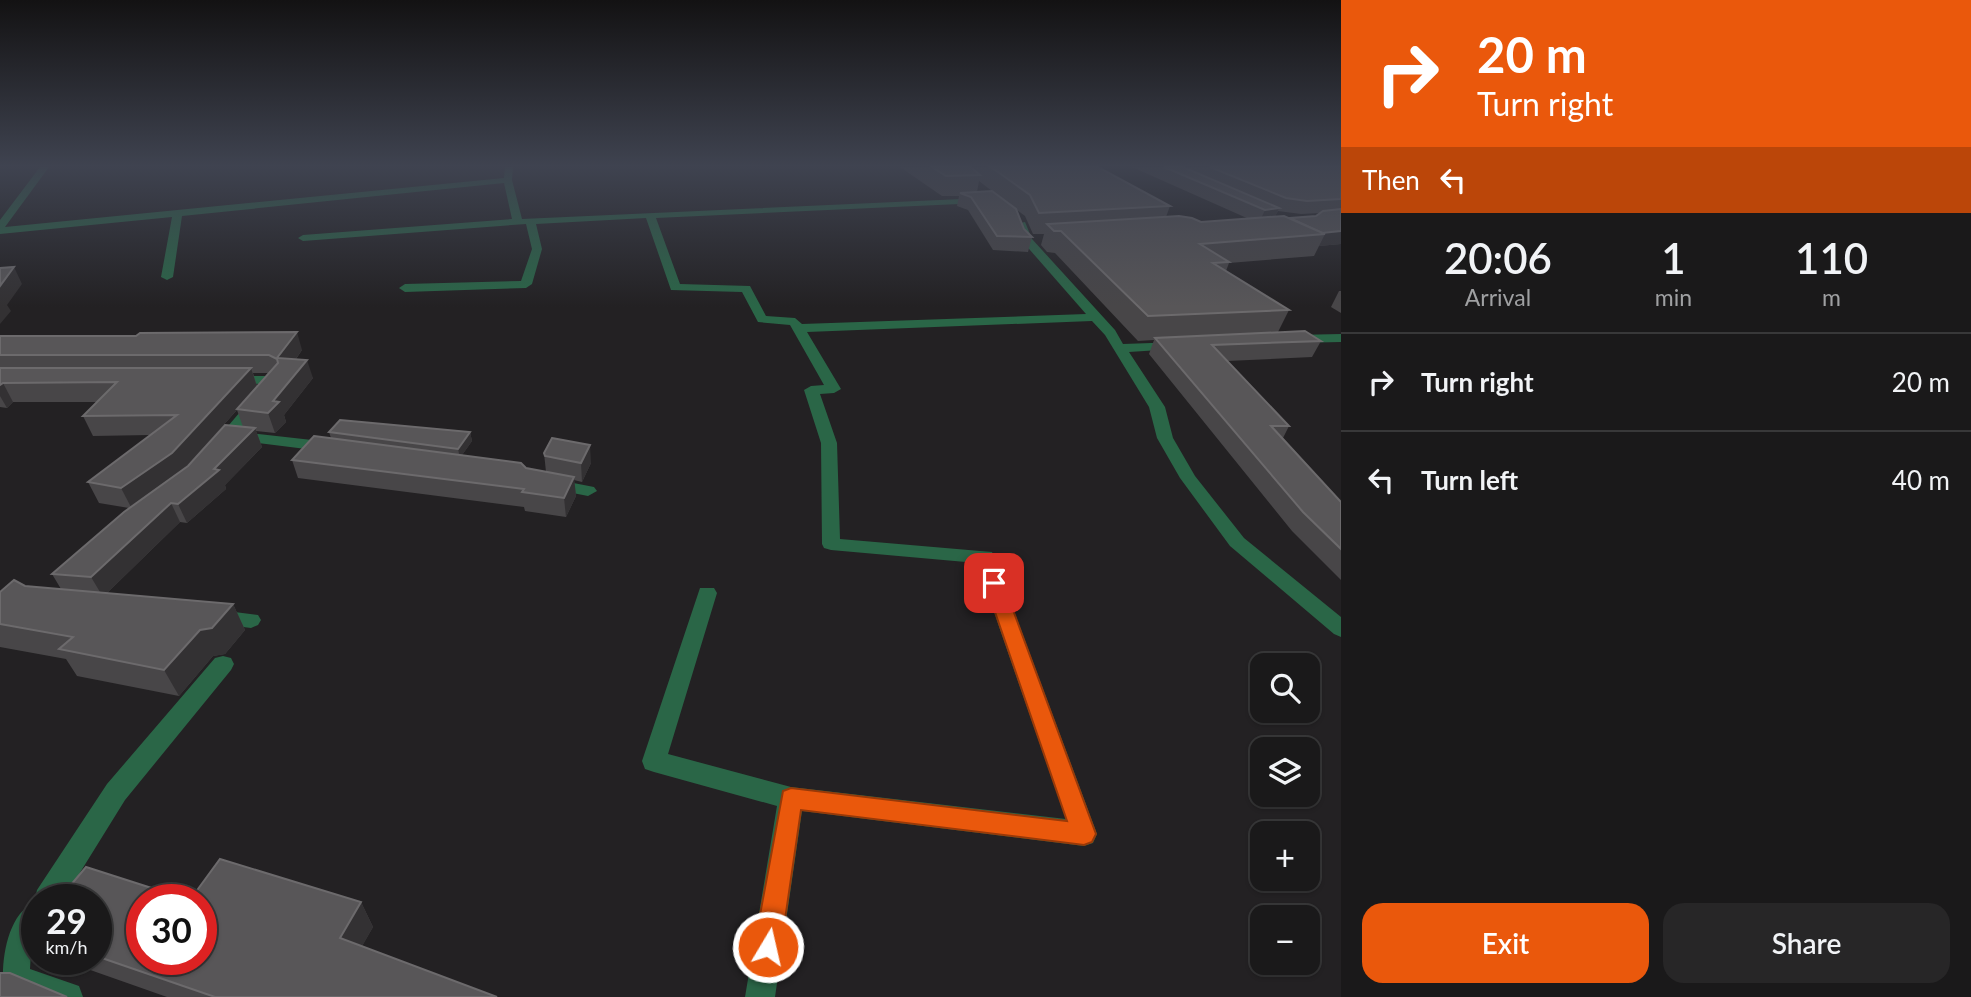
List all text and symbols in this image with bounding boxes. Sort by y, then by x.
text: 20 m [1477,25,1587,83]
icon: right [1362,28,1453,119]
text: Turn right [1477,84,1613,123]
icon: left [1434,161,1472,199]
text: Then [1362,164,1420,196]
text: 20:06 [1444,233,1552,283]
text: 1 [1661,233,1686,283]
text: 110 [1795,233,1868,283]
text: Arrival [1465,283,1531,311]
text: min [1655,283,1692,311]
text: m [1822,283,1841,311]
icon: right [1362,363,1400,401]
text: Turn right [1421,366,1534,398]
text: 20 m [1892,366,1950,398]
icon: left [1362,461,1400,499]
text: Turn left [1421,464,1518,496]
text: 40 m [1892,464,1950,496]
pin [964,553,1024,613]
icon: arrive [975,564,1013,602]
map controls [1250,653,1320,975]
button: search [1250,653,1320,723]
button: layers [1250,737,1320,807]
button: + [1250,821,1320,891]
speed limit sign: 30 [126,884,217,975]
text: 29 [46,899,87,941]
button: Exit [1362,903,1649,983]
button: Share [1663,903,1950,983]
button: − [1250,905,1320,975]
position arrow [731,910,805,984]
text: km/h [45,936,88,958]

